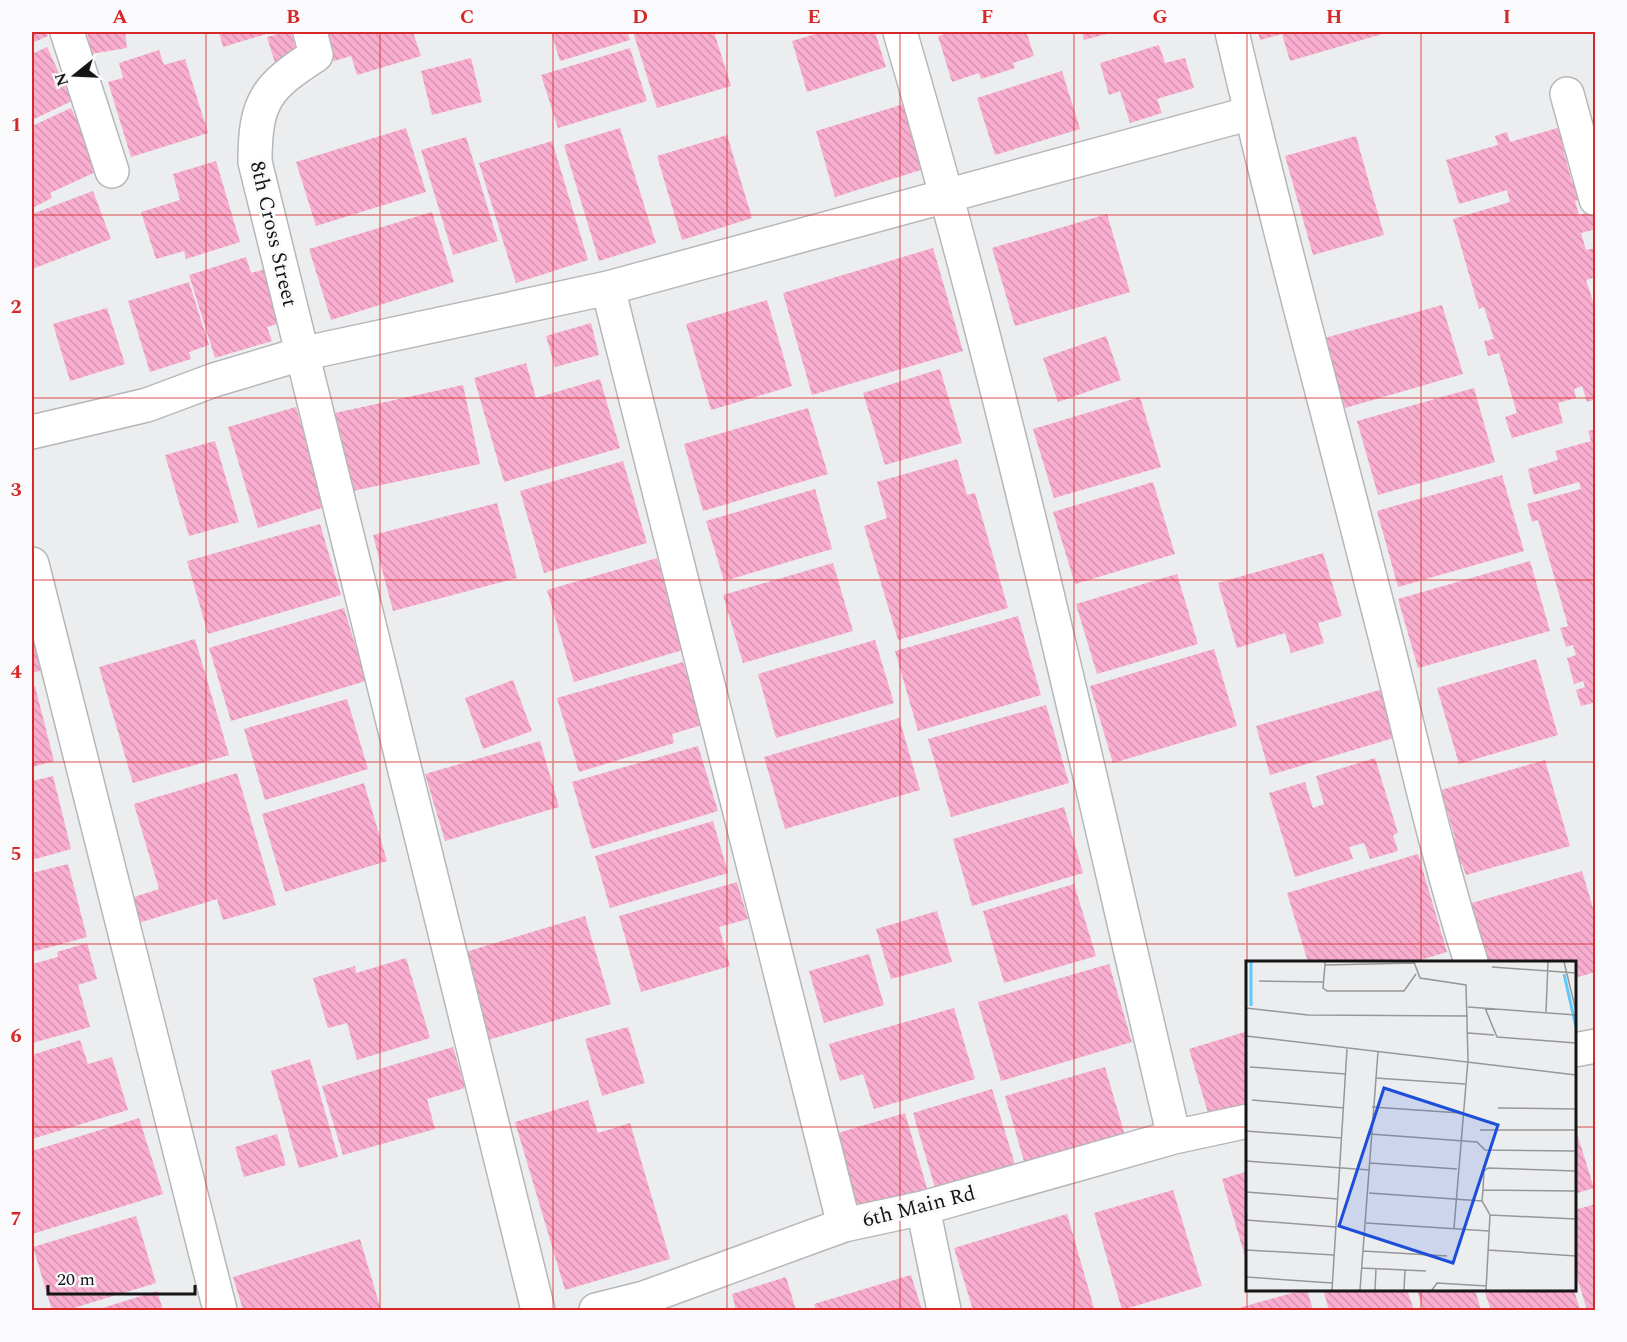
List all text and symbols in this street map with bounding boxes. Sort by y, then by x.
text: A [112,2,128,32]
text: B [286,2,300,32]
text: C [460,2,474,32]
text: D [632,2,648,32]
text: E [807,2,821,32]
text: F [981,2,993,32]
text: G [1152,2,1168,32]
text: H [1326,2,1342,32]
text: I [1503,2,1511,32]
north arrow [45,45,105,105]
text: N [48,69,75,89]
text: 1 [10,110,22,140]
street label: 8th Cross Street [241,158,305,310]
text: 2 [10,292,22,322]
text: 3 [10,475,22,505]
text: 4 [10,657,22,687]
text: 5 [10,839,22,869]
inset map [1246,961,1576,1291]
text: 6 [10,1021,22,1051]
street label: 6th Main Rd [859,1178,979,1236]
text: 7 [10,1204,22,1234]
scale bar [48,1258,195,1296]
text: 20 m [57,1266,95,1293]

